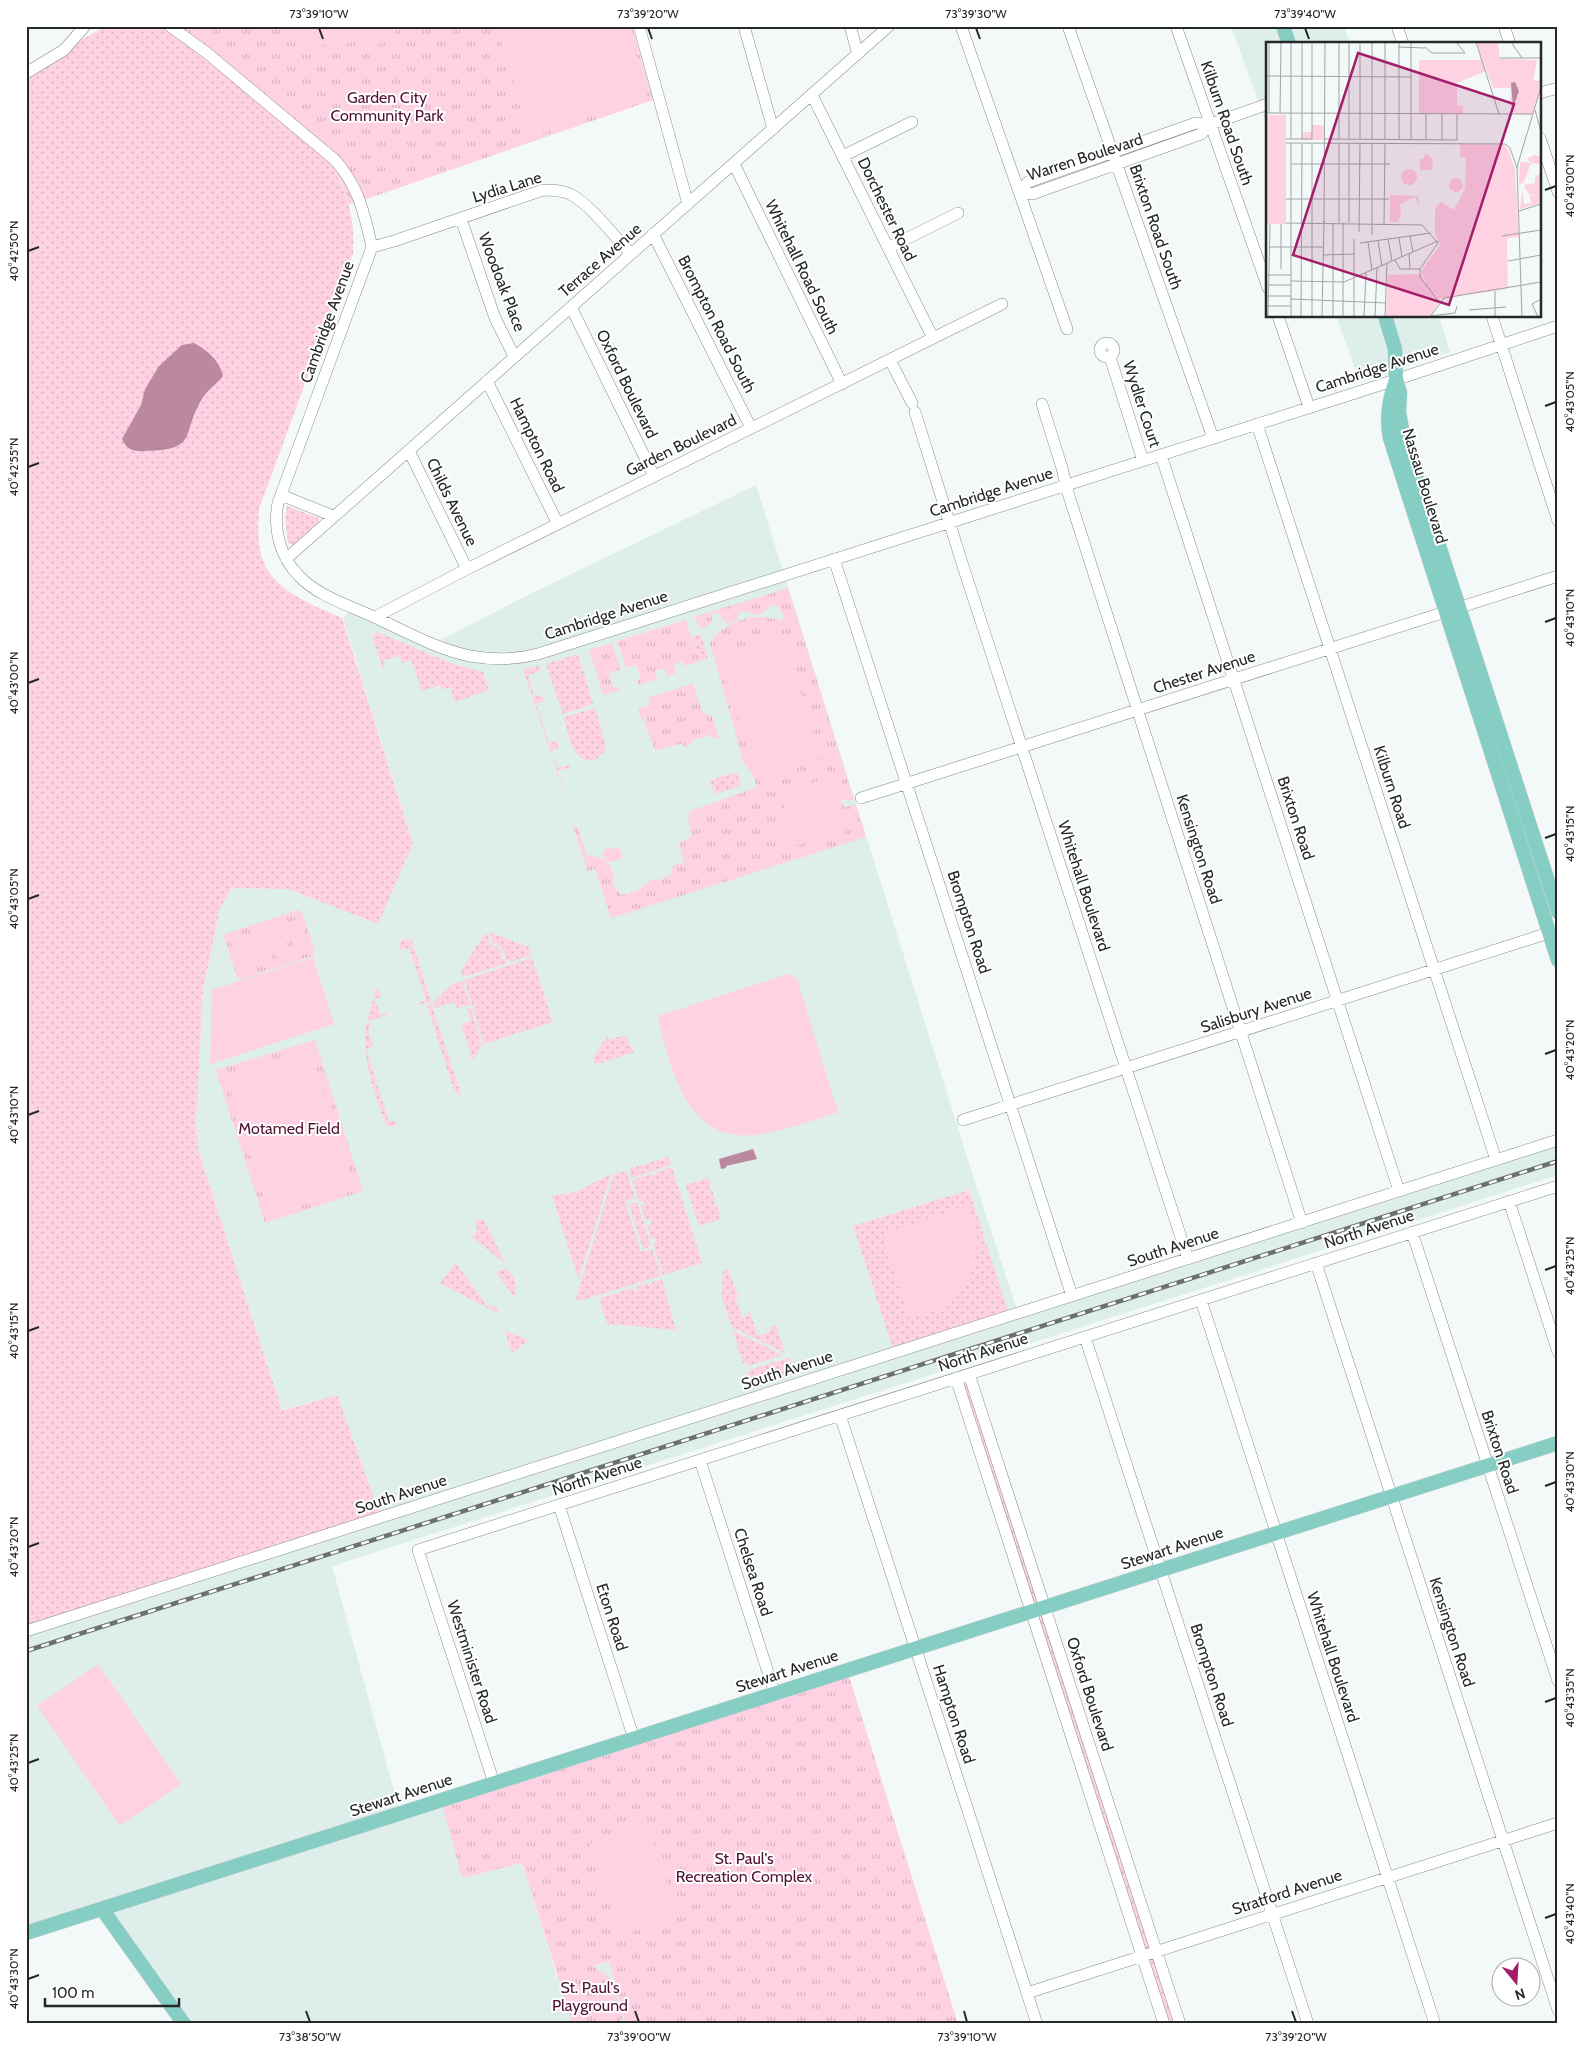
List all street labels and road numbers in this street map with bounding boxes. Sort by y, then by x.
street label: Kilburn Road South [1197,58,1257,188]
street label: Warren Boulevard [1025,129,1145,185]
street label: Dorchester Road [854,154,920,264]
street label: Brixton Road South [1126,162,1186,292]
street label: Lydia Lane [470,168,544,206]
street label: Whitehall Road South [761,197,843,337]
street label: Terrace Avenue [555,219,645,301]
street label: Woodoak Place [474,230,530,334]
street label: Brompton Road South [674,252,760,396]
street label: Cambridge Avenue [296,258,358,386]
street label: Oxford Boulevard [592,326,662,442]
street label: Cambridge Avenue [1313,339,1441,397]
street label: Wydler Court [1119,358,1165,450]
street label: Hampton Road [506,395,568,495]
street label: Garden Boulevard [623,410,739,480]
street label: Nassau Boulevard [1398,426,1452,546]
street label: Childs Avenue [423,455,481,549]
street label: Cambridge Avenue [927,463,1055,521]
street label: Cambridge Avenue [542,586,670,644]
street label: Chester Avenue [1151,647,1257,697]
street label: Kilburn Road [1370,743,1414,831]
street label: Brixton Road [1274,774,1318,862]
street label: Kensington Road [1172,792,1226,906]
street label: Whitehall Boulevard [1054,818,1114,954]
street label: Brompton Road [943,868,995,976]
street label: Salisbury Avenue [1198,983,1314,1037]
street label: North Avenue [1322,1206,1416,1252]
street label: South Avenue [1125,1223,1221,1271]
street label: North Avenue [936,1329,1030,1375]
street label: South Avenue [739,1346,835,1394]
street label: Brixton Road [1478,1408,1522,1496]
street label: North Avenue [550,1453,644,1499]
street label: South Avenue [353,1470,449,1518]
street label: Stewart Avenue [1118,1522,1226,1574]
street label: Chelsea Road [730,1526,776,1618]
street label: Kensington Road [1425,1575,1479,1689]
street label: Eton Road [592,1581,632,1653]
street label: Whitehall Boulevard [1303,1589,1363,1725]
street label: Westminister Road [443,1598,501,1726]
street label: Brompton Road [1186,1621,1238,1729]
street label: Oxford Boulevard [1063,1635,1117,1753]
street label: Stewart Avenue [733,1645,841,1697]
street label: Hampton Road [929,1662,979,1766]
street label: Stewart Avenue [347,1769,455,1821]
street label: Stratford Avenue [1230,1865,1344,1919]

